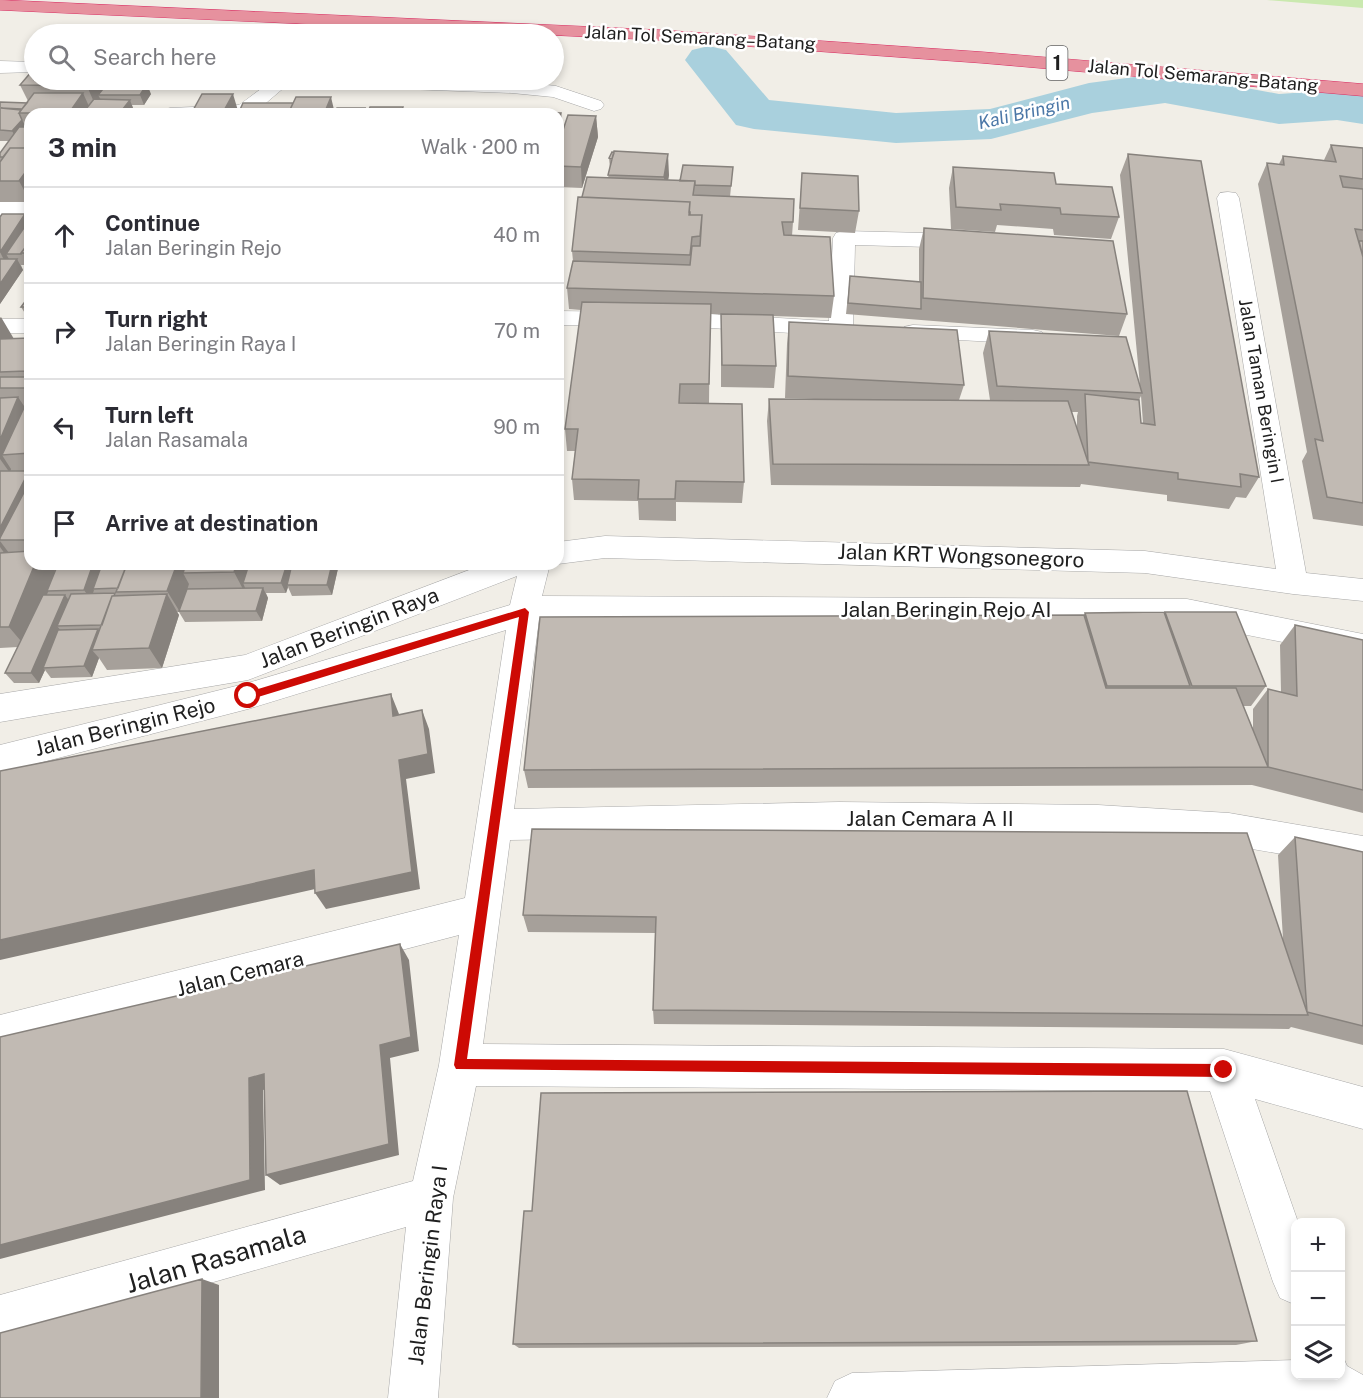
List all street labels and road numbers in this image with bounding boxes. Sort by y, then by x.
street label: Jalan Tol Semarang–Batang [584,21,816,54]
road number: 1 [1046,46,1068,80]
street label: Jalan Tol Semarang–Batang [1087,55,1319,96]
street label: Jalan Taman Beringin I [1235,297,1288,485]
street label: Jalan KRT Wongsonegoro [837,539,1085,572]
street label: Jalan Beringin Raya [256,582,442,673]
street label: Jalan Beringin Rejo AI [840,597,1052,622]
street label: Jalan Beringin Rejo [32,692,218,761]
street label: Jalan Cemara A II [846,806,1014,831]
street label: Jalan Cemara [174,946,306,1001]
street label: Jalan Beringin Raya I [403,1164,452,1366]
street label: Jalan Rasamala [122,1218,310,1299]

